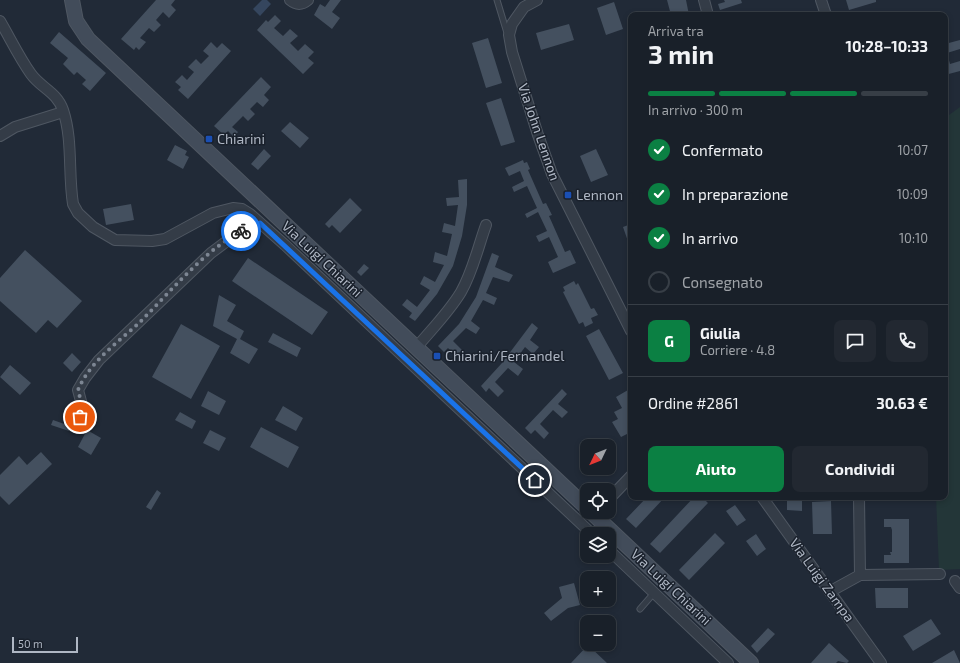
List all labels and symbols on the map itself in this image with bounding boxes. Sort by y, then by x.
street label: Via John Lennon [515,81,564,183]
place label: Chiarini [217,130,265,147]
marker: Chiarini [204,134,214,144]
place label: Lennon [576,186,623,203]
marker: Lennon [563,190,573,200]
courier [221,211,261,251]
street label: Via Luigi Chiarini [279,217,366,300]
place label: Chiarini/Fernandel [445,347,565,364]
marker: Chiarini/Fernandel [432,351,442,361]
pin [63,400,97,434]
north arrow [580,439,616,475]
pin [518,463,552,497]
street label: Via Luigi Zampa [786,534,859,625]
street label: Via Luigi Chiarini [628,545,715,628]
scale bar [12,635,78,654]

